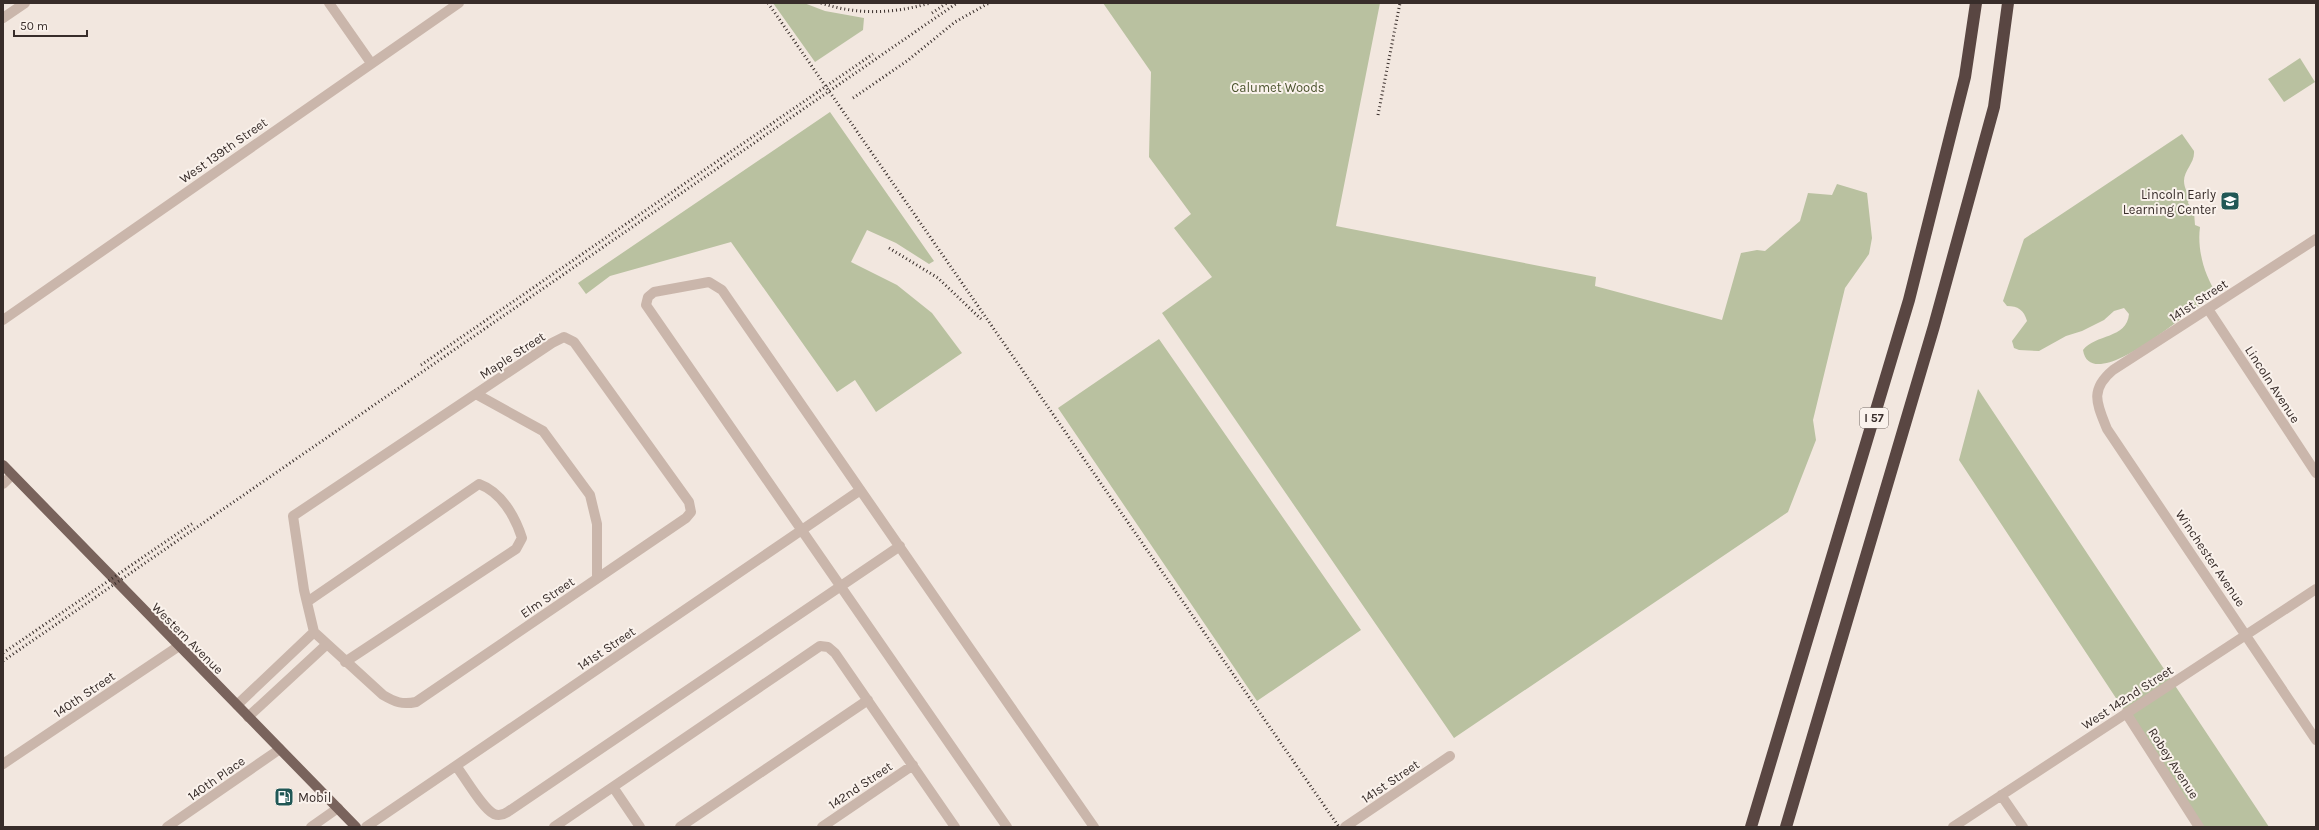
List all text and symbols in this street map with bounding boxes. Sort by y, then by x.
scale bar [14,12,87,38]
text: 50 m [20,19,48,33]
park label: Calumet Woods [1231,80,1325,95]
street label: West 139th Street [177,114,270,186]
place label: Lincoln Early Learning Center [2123,187,2216,217]
school or university icon: Lincoln Early Learning Center [2219,190,2241,212]
street label: 141st Street [2166,276,2230,325]
street label: Maple Street [477,329,548,382]
street label: Lincoln Avenue [2242,343,2303,426]
road number: I 57 [1860,408,1888,428]
street label: Winchester Avenue [2173,507,2249,610]
street label: Elm Street [517,574,577,621]
street label: Western Avenue [149,600,227,677]
street label: 141st Street [575,624,638,673]
street label: West 142nd Street [2079,662,2176,733]
street label: 140th Street [51,668,118,720]
street label: Robey Avenue [2145,725,2202,802]
street label: 140th Place [185,753,248,804]
street label: 141st Street [1359,757,1422,806]
street label: 142nd Street [826,759,895,812]
fuel station icon: Mobil [273,786,295,808]
place label: Mobil [298,790,331,805]

